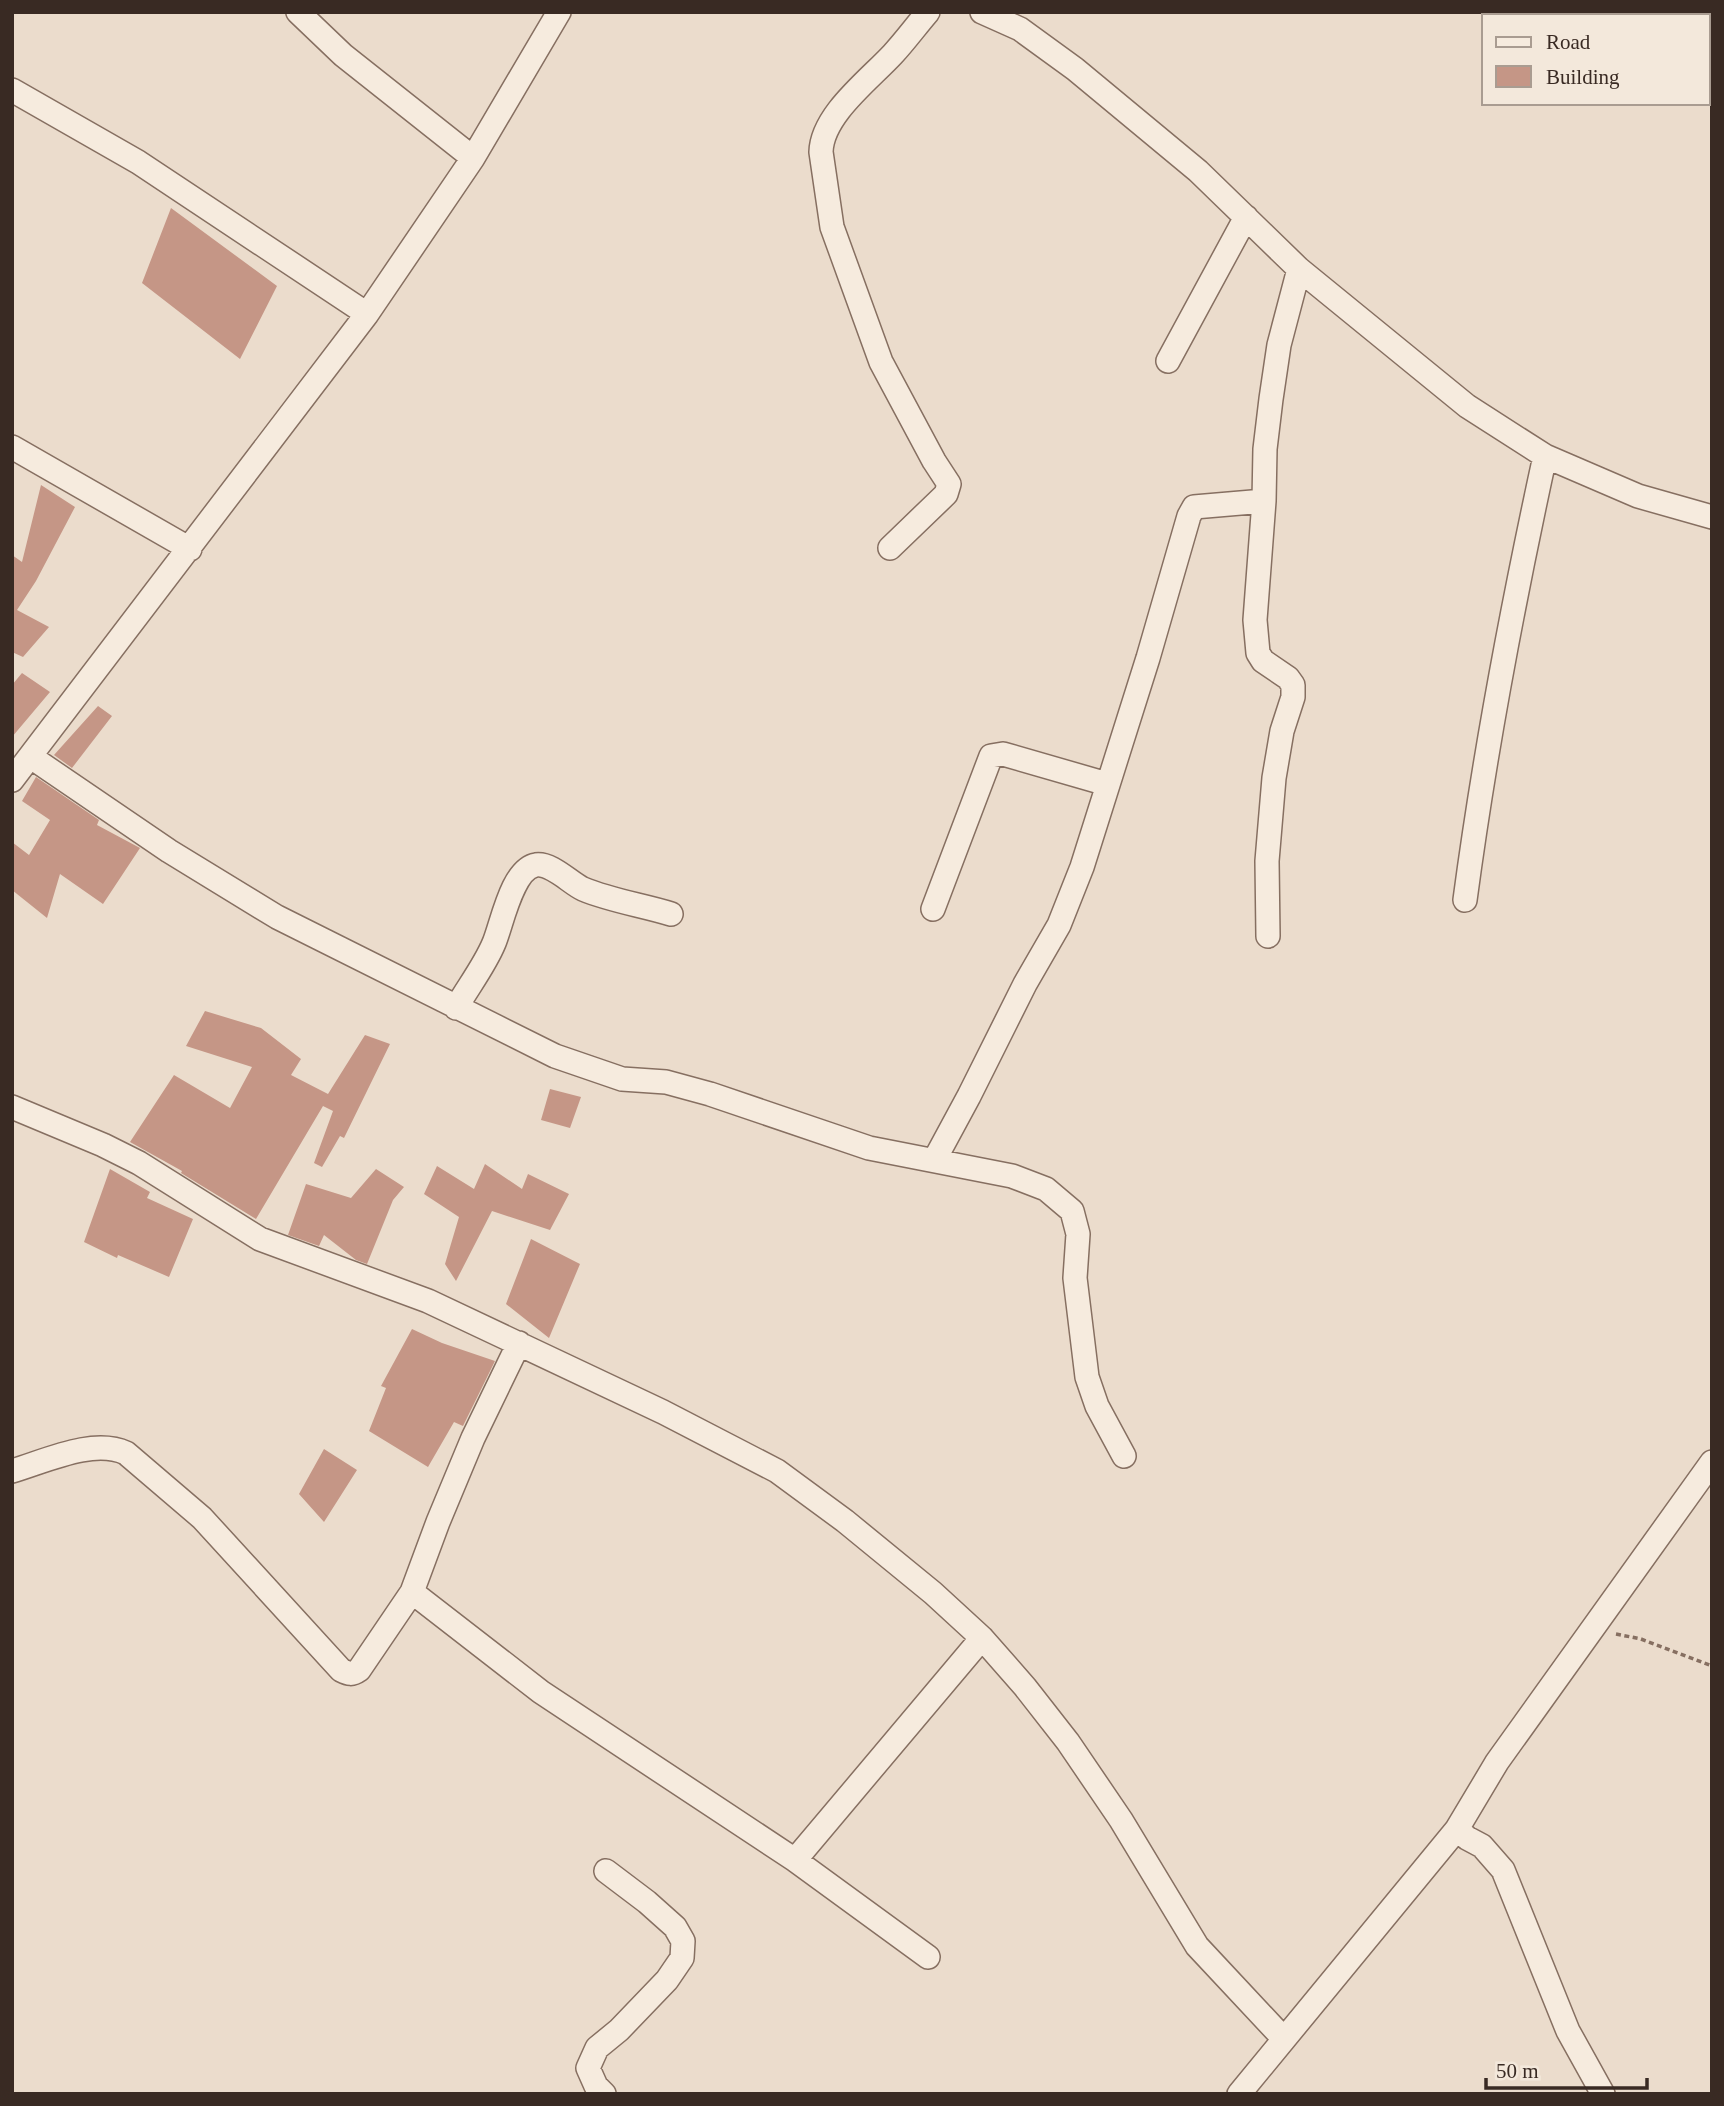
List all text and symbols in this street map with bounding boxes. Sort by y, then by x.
legend [1482,14,1710,105]
text: Road [1546,30,1591,54]
text: Building [1546,65,1620,89]
scale bar [1486,2046,1647,2090]
text: 50 m [1496,2059,1539,2083]

